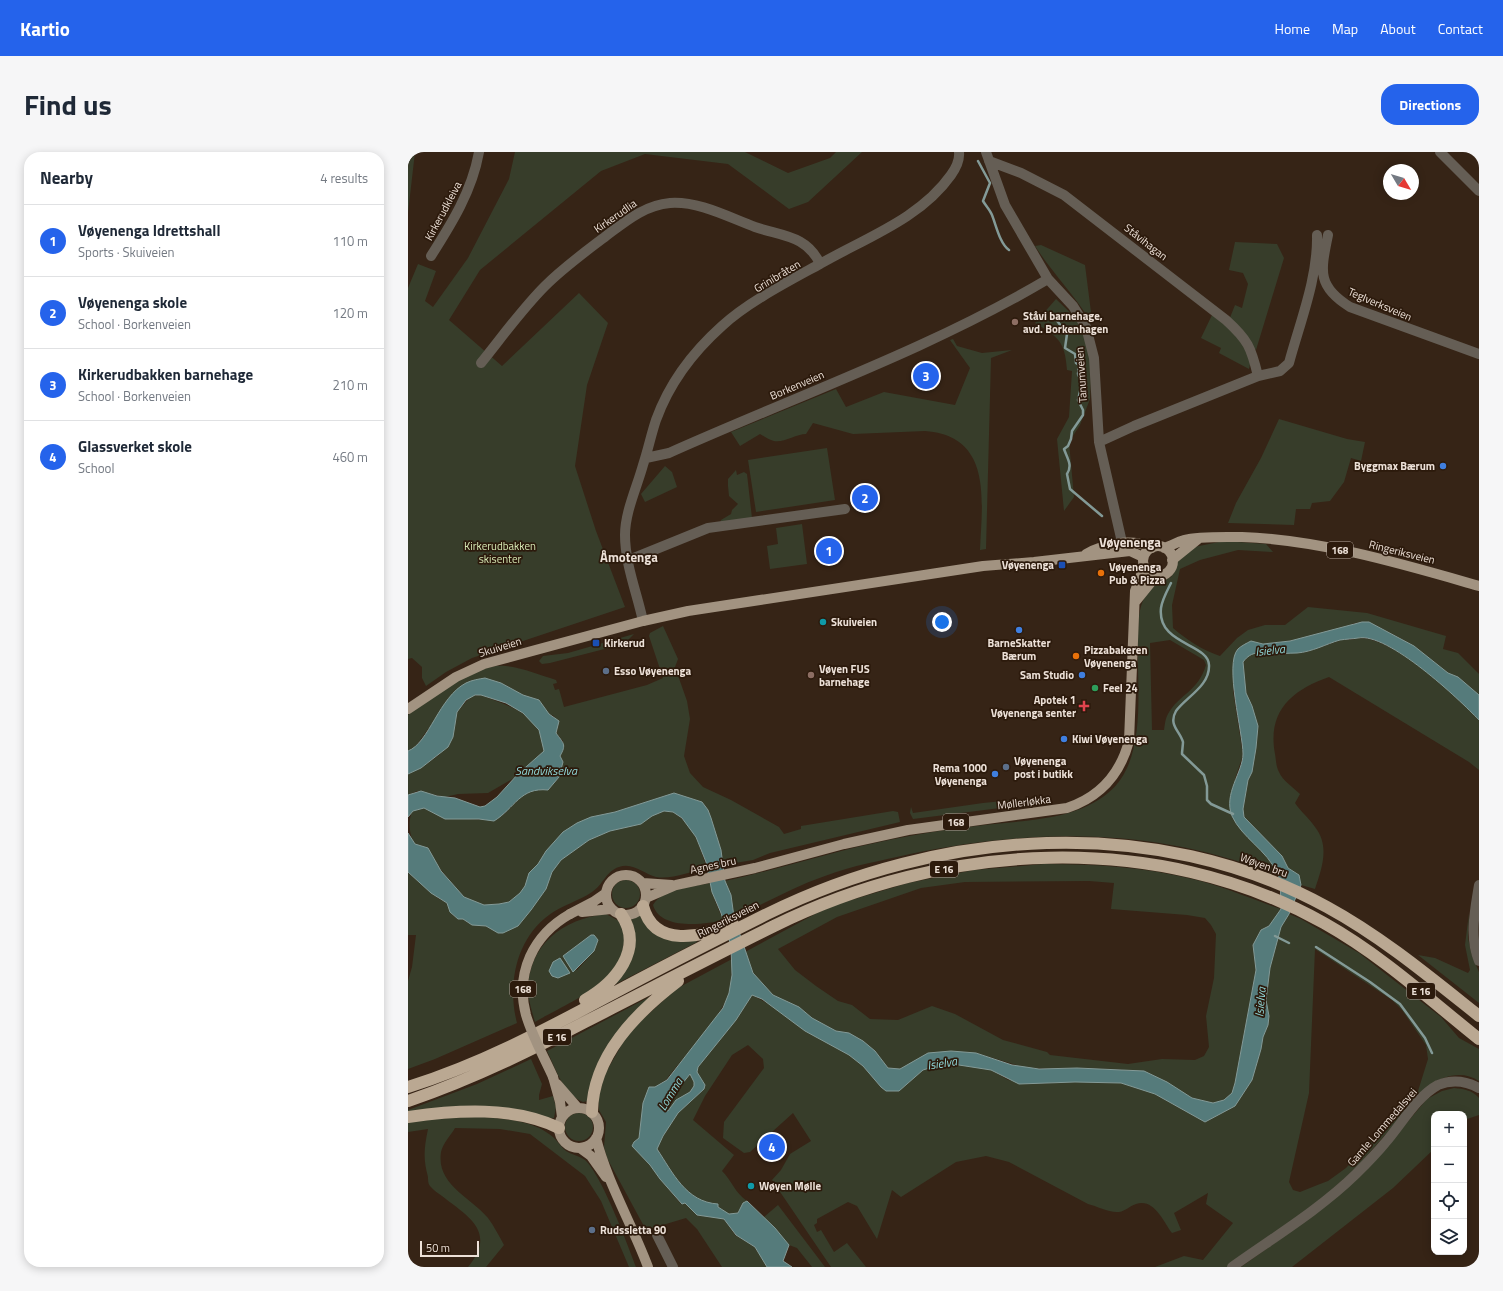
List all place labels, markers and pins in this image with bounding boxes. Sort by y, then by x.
place label: Ståvi barnehage, avd. Borkenhagen [1023,308,1108,337]
marker: Ståvi barnehage, avd. Borkenhagen [1010,317,1020,327]
pin: 3 [913,361,939,391]
place label: Byggmax Bærum [1354,458,1435,474]
marker: Byggmax Bærum [1438,461,1448,471]
pin: 2 [852,483,878,513]
pin: 1 [816,536,842,566]
place label: Vøyenenga [1002,557,1054,573]
place label: Vøyenenga Pub & Pizza [1109,559,1165,588]
marker: Vøyenenga [1057,560,1067,570]
marker: Vøyenenga Pub & Pizza [1096,568,1106,578]
place label: Skuiveien [831,614,877,630]
marker: Skuiveien [818,617,828,627]
marker: BarneSkatter Bærum [1014,625,1024,635]
place label: Kirkerud [604,635,645,651]
place label: BarneSkatter Bærum [987,635,1051,664]
marker: Kirkerud [591,638,601,648]
place label: Pizzabakeren Vøyenenga [1084,642,1148,671]
marker: Pizzabakeren Vøyenenga [1071,651,1081,661]
place label: Vøyen FUS barnehage [819,661,870,690]
place label: Esso Vøyenenga [614,663,691,679]
marker: Esso Vøyenenga [601,666,611,676]
place label: Sam Studio [1020,667,1074,683]
marker: Vøyen FUS barnehage [806,670,816,680]
marker: Sam Studio [1077,670,1087,680]
place label: Feel 24 [1103,680,1138,696]
marker: Feel 24 [1090,683,1100,693]
place label: Apotek 1 Vøyenenga senter [991,692,1076,721]
marker: Apotek 1 Vøyenenga senter [1079,701,1089,711]
place label: Kiwi Vøyenenga [1072,731,1148,747]
marker: Kiwi Vøyenenga [1059,734,1069,744]
place label: Vøyenenga post i butikk [1014,753,1073,782]
place label: Rema 1000 Vøyenenga [933,760,987,789]
marker: Vøyenenga post i butikk [1001,762,1011,772]
marker: Rema 1000 Vøyenenga [990,769,1000,779]
pin: 4 [759,1132,785,1162]
place label: Wøyen Mølle [759,1178,821,1194]
marker: Wøyen Mølle [746,1181,756,1191]
place label: Rudssletta 90 [600,1222,666,1238]
marker: Rudssletta 90 [587,1225,597,1235]

